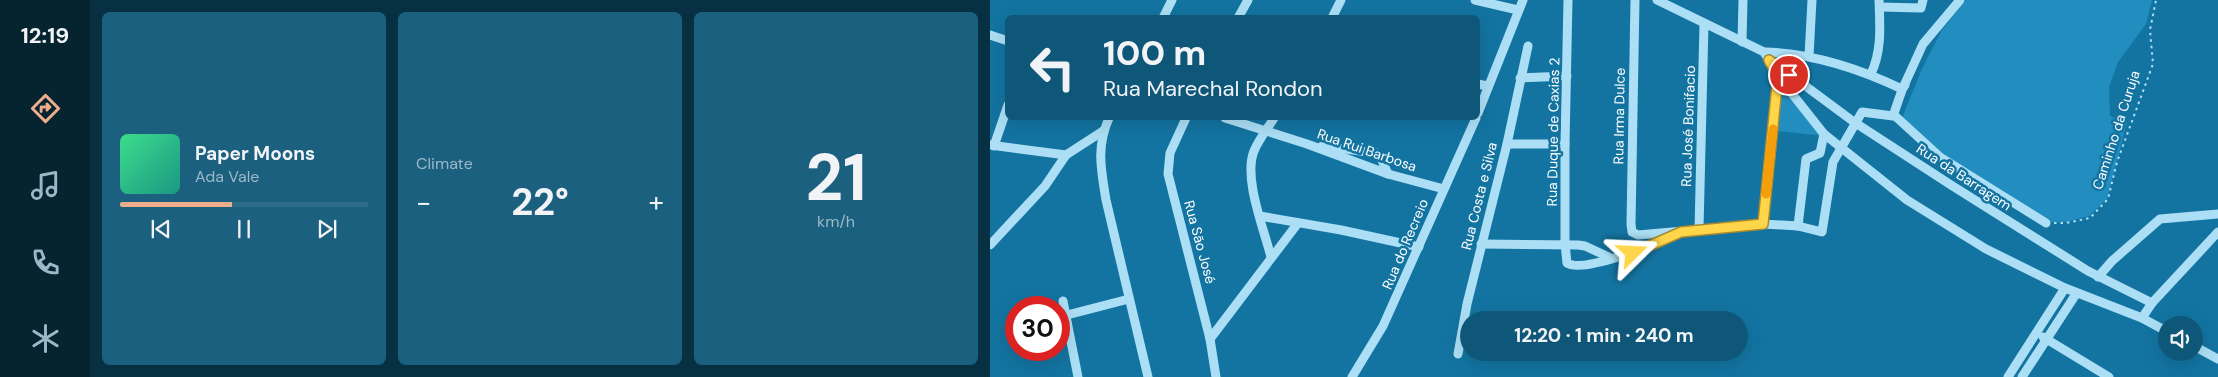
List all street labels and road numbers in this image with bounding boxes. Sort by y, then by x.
street label: Rua Duque de Caxias 2 [1543,58,1563,206]
street label: Rua José Bonifacio [1677,65,1699,187]
street label: Rua Irma Dulce [1609,67,1629,164]
street label: Caminho da Curuja [2088,68,2144,192]
street label: Rua Rui Barbosa [1315,125,1419,175]
street label: Rua Costa e Silva [1457,140,1501,252]
street label: Rua da Barragem [1913,140,2015,214]
street label: Rua do Recreio [1378,196,1432,292]
street label: Rua São José [1180,198,1220,286]

